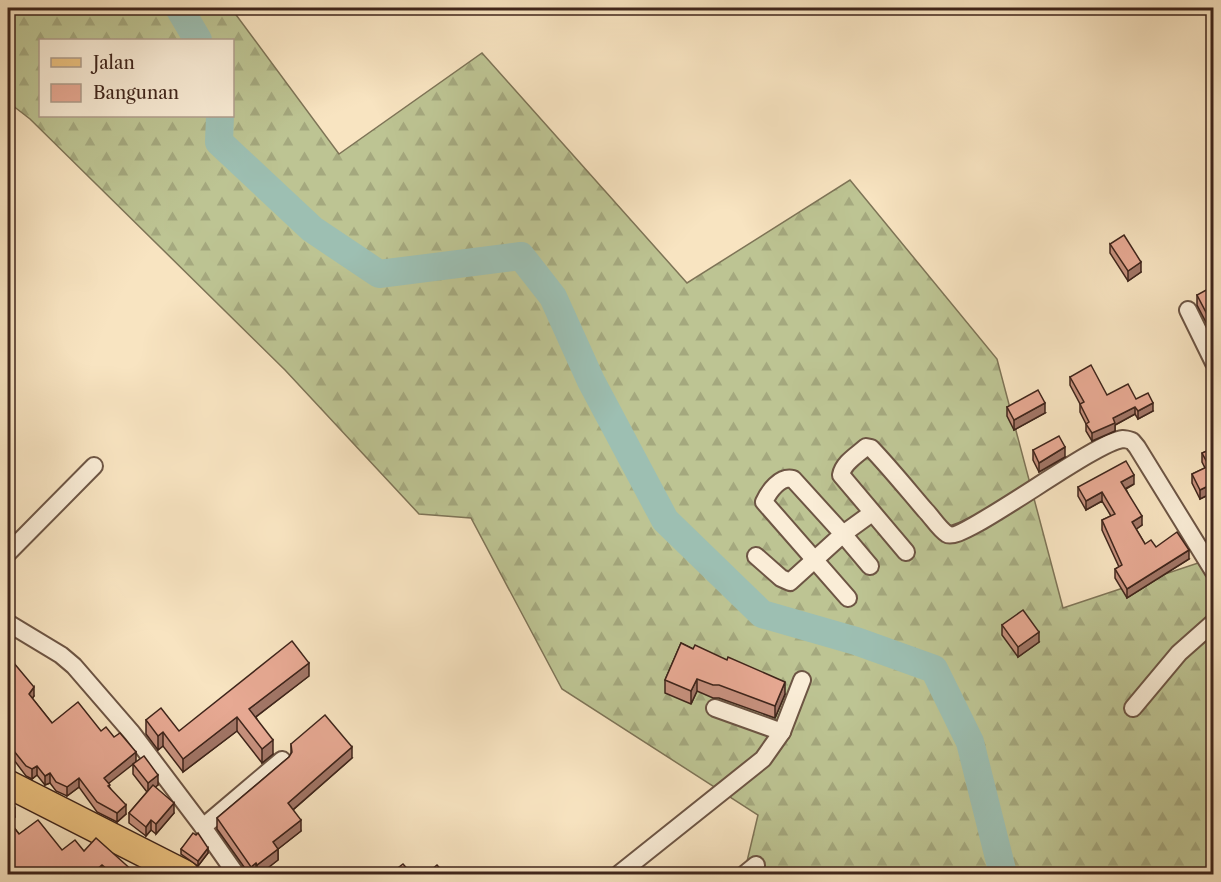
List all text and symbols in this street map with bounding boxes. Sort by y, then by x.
legend [39,39,234,117]
text: Jalan [90,52,135,74]
text: Bangunan [93,82,179,104]

